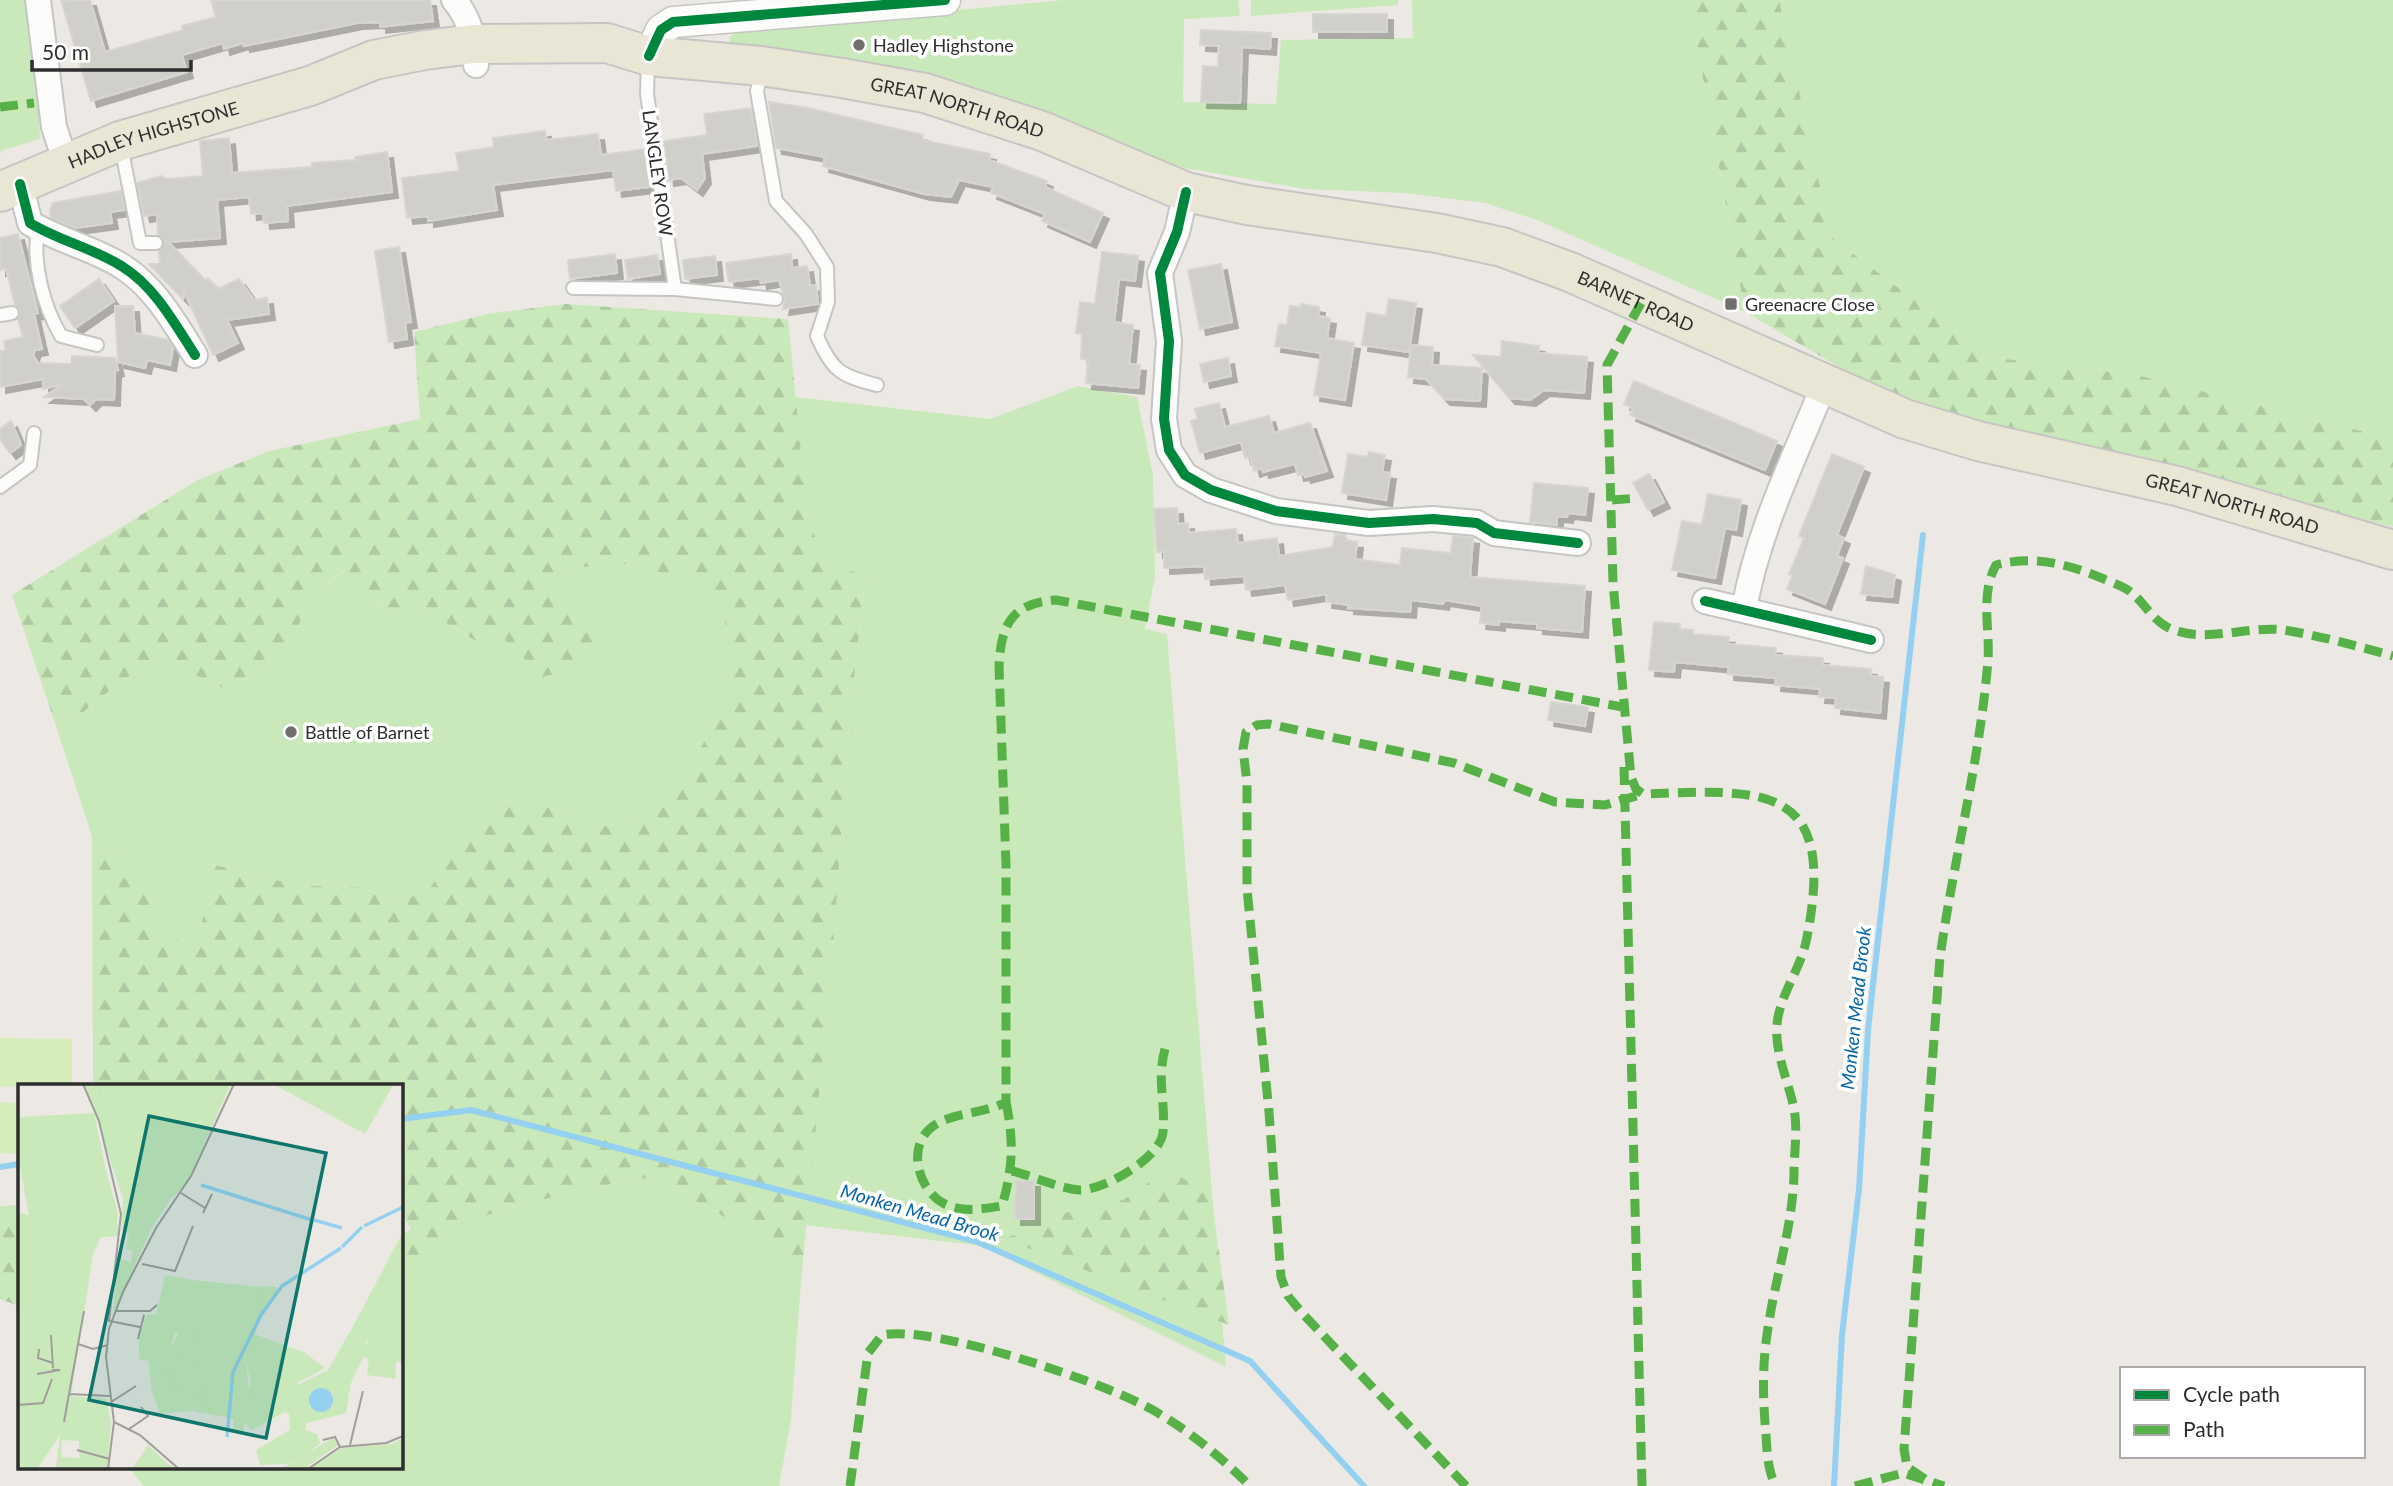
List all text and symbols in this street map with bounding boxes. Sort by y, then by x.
scale bar [32,28,191,72]
place label: Hadley Highstone [873,34,1014,56]
marker: Hadley Highstone [851,37,867,53]
text: 50 m [42,39,89,64]
street label: GREAT NORTH ROAD [869,72,1047,142]
street label: HADLEY HIGHSTONE [64,96,241,173]
street label: LANGLEY ROW [638,109,678,238]
street label: BARNET ROAD [1574,266,1698,336]
place label: Greenacre Close [1745,293,1875,315]
marker: Greenacre Close [1723,296,1739,312]
street label: GREAT NORTH ROAD [2143,468,2322,539]
place label: Battle of Barnet [305,721,430,743]
marker: Battle of Barnet [283,724,299,740]
water label: Monken Mead Brook [1835,924,1875,1091]
inset map [18,1084,402,1468]
water label: Monken Mead Brook [838,1178,1003,1246]
legend [2120,1367,2365,1458]
text: Cycle path [2183,1381,2280,1406]
text: Path [2183,1416,2225,1441]

